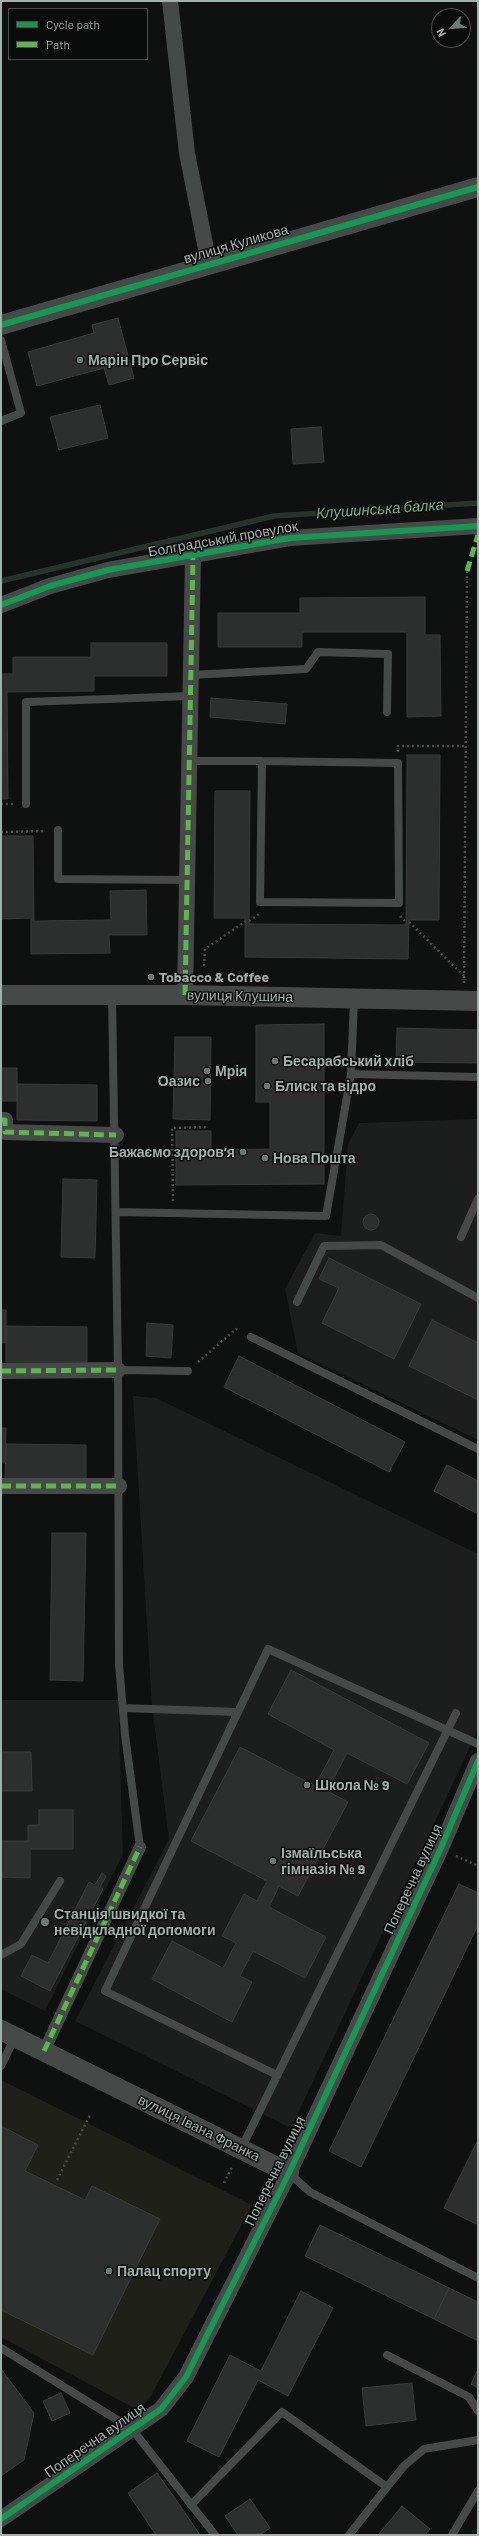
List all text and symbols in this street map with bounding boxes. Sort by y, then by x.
legend [8,8,148,60]
north arrow [431,8,471,48]
text: Cycle path [46,17,100,31]
text: N [433,27,448,39]
text: Path [46,37,70,51]
street label: вулиця Куликова [182,221,290,267]
place label: Марін Про Сервіс [88,352,208,368]
marker: Марін Про Сервіс [75,355,85,365]
water label: Клушинська балка [316,496,444,522]
street label: Болградський провулок [147,518,299,560]
place label: Tobacco & Coffee [159,969,269,985]
marker: Tobacco & Coffee [146,972,156,982]
street label: вулиця Клушина [187,987,293,1005]
place label: Бесарабський хліб [283,1053,414,1069]
marker: Бесарабський хліб [270,1056,280,1066]
place label: Мрія [215,1063,247,1079]
marker: Мрія [202,1066,212,1076]
place label: Оазис [158,1073,200,1089]
marker: Оазис [203,1076,213,1086]
place label: Блиск та відро [275,1078,376,1094]
marker: Блиск та відро [262,1081,272,1091]
place label: Бажаємо здоровʼя [109,1144,235,1160]
marker: Бажаємо здоровʼя [238,1147,248,1157]
place label: Нова Пошта [273,1150,356,1166]
marker: Нова Пошта [260,1153,270,1163]
place label: Школа № 9 [315,1777,389,1793]
marker: Школа № 9 [302,1780,312,1790]
street label: Поперечна вулиця [380,1821,446,1937]
place label: Ізмаїльська гімназія № 9 [281,1845,365,1878]
marker: Ізмаїльська гімназія № 9 [268,1856,278,1866]
place label: Станція швидкої та невідкладної допомоги [54,1906,216,1938]
marker: Станція швидкої та невідкладної допомоги [39,1916,51,1928]
street label: вулиця Івана Франка [135,2091,263,2165]
street label: Поперечна вулиця [241,2114,309,2228]
place label: Палац спорту [117,2263,211,2279]
marker: Палац спорту [104,2266,114,2276]
street label: Поперечна вулиця [41,2399,149,2481]

